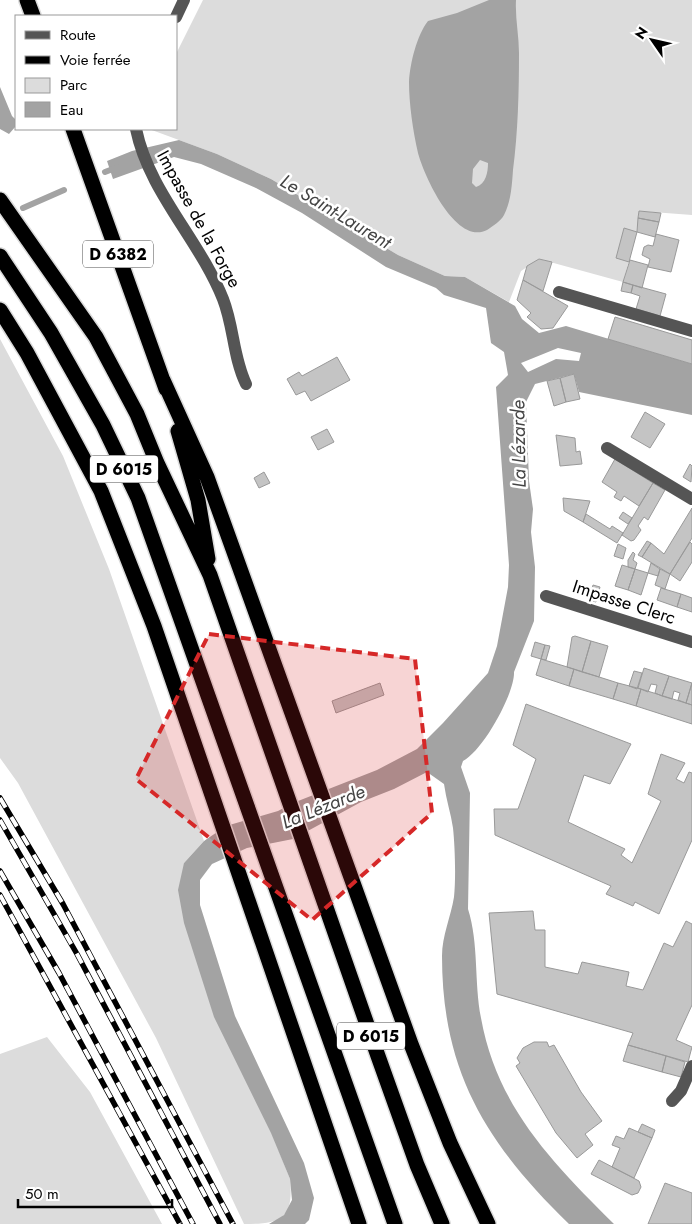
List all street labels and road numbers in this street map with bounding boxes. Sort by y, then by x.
street label: Impasse de la Forge [150,146,248,292]
road number: D 6382 [83,240,153,268]
road number: D 6015 [90,456,158,482]
street label: Impasse Clerc [569,573,679,631]
road number: D 6015 [337,1022,405,1050]

